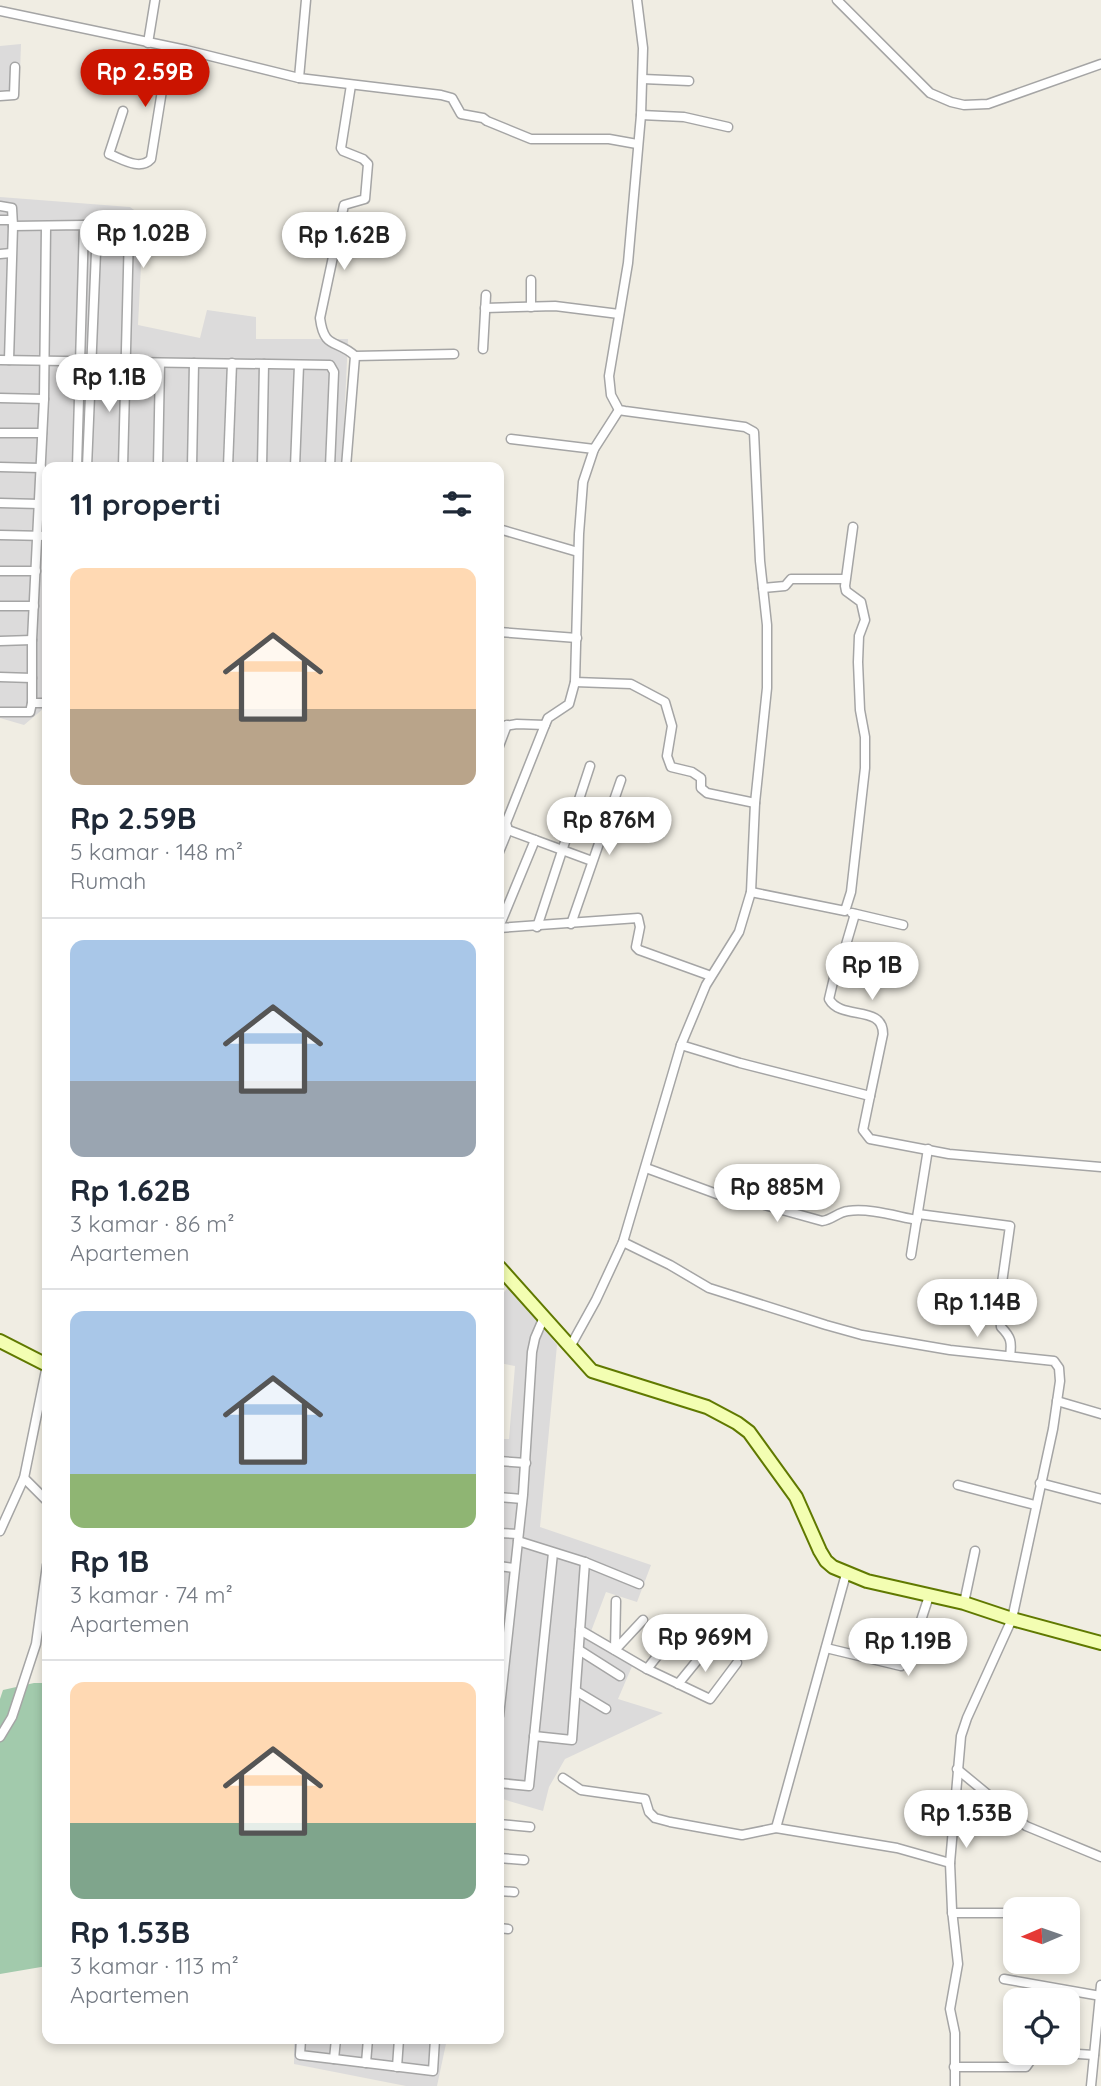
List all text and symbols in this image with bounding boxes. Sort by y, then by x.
pin: Rp 2.59B [73,50,217,109]
text: Rp 2.59B [97,57,193,86]
pin: Rp 1.02B [71,210,215,270]
pin: Rp 1.62B [272,212,416,272]
text: Rp 1.02B [96,218,190,247]
text: Rp 1.62B [298,220,390,249]
pin: Rp 1.1B [44,354,174,414]
text: Rp 1.1B [72,362,146,391]
text: 11 properti [70,485,221,523]
icon: filters [438,485,476,523]
icon: home [210,614,336,740]
pin: Rp 876M [544,798,674,857]
text: Rp 2.59B [70,799,196,837]
text: Rp 876M [563,805,655,834]
text: 5 kamar · 148 m² [70,837,243,866]
text: Rumah [70,866,146,895]
pin: Rp 1B [823,942,921,1002]
text: Rp 1B [842,950,902,979]
icon: home [210,986,336,1112]
pin: Rp 885M [712,1164,842,1224]
text: Rp 1.62B [70,1171,190,1209]
text: Rp 885M [730,1172,824,1201]
text: 3 kamar · 86 m² [70,1209,235,1238]
text: Apartemen [70,1238,190,1267]
pin: Rp 1.14B [905,1280,1049,1339]
text: Rp 1.14B [933,1287,1021,1316]
icon: home [210,1357,336,1483]
text: Rp 1B [70,1542,149,1580]
text: 3 kamar · 74 m² [70,1580,233,1609]
text: Apartemen [70,1609,190,1638]
pin: Rp 969M [640,1614,770,1674]
pin: Rp 1.19B [836,1618,980,1678]
text: Rp 969M [658,1622,752,1651]
text: Rp 1.19B [864,1626,952,1655]
icon: home [210,1728,336,1854]
pin: Rp 1.53B [894,1790,1038,1850]
text: Rp 1.53B [920,1798,1012,1827]
north arrow [1003,1897,1080,1974]
map controls [1003,1897,1080,2065]
text: Rp 1.53B [70,1913,190,1951]
text: 3 kamar · 113 m² [70,1951,239,1980]
text: Apartemen [70,1980,190,2009]
button: locate [1003,1988,1080,2065]

